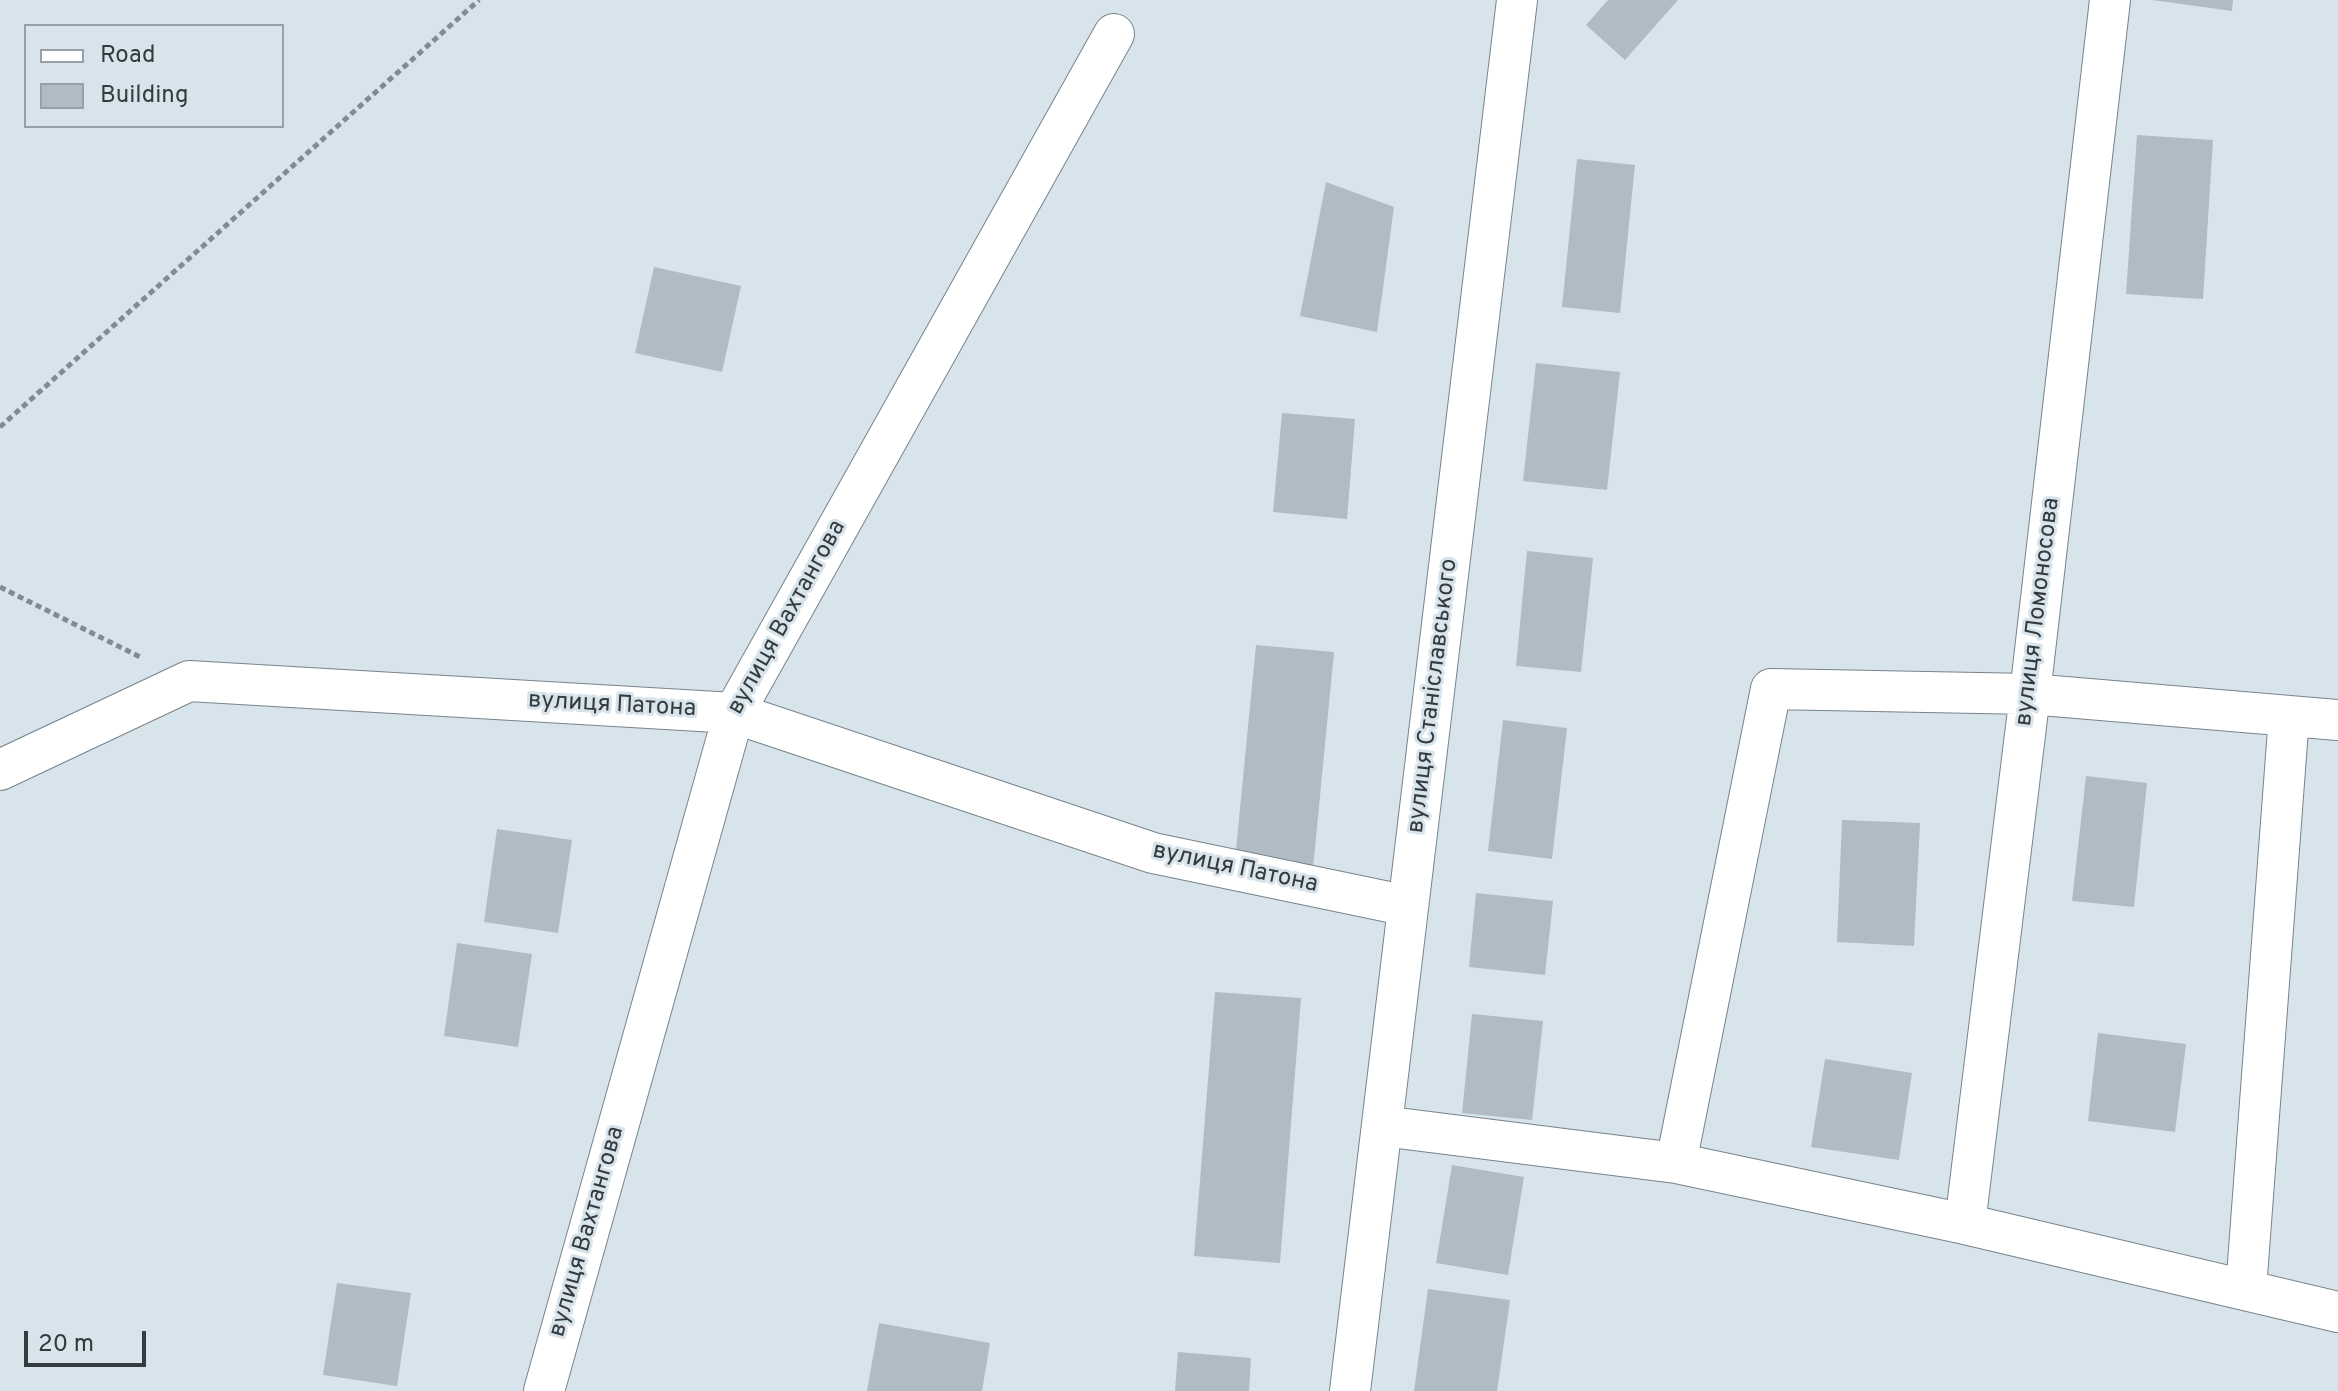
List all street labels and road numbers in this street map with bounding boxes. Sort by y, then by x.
street label: вулиця Ломоносова [2011,496,2067,728]
street label: вулиця Вахтангова [723,516,853,720]
street label: вулиця Станіславського [1403,557,1465,835]
street label: вулиця Патона [527,687,697,725]
street label: вулиця Патона [1150,837,1320,901]
street label: вулиця Вахтангова [544,1123,632,1341]

